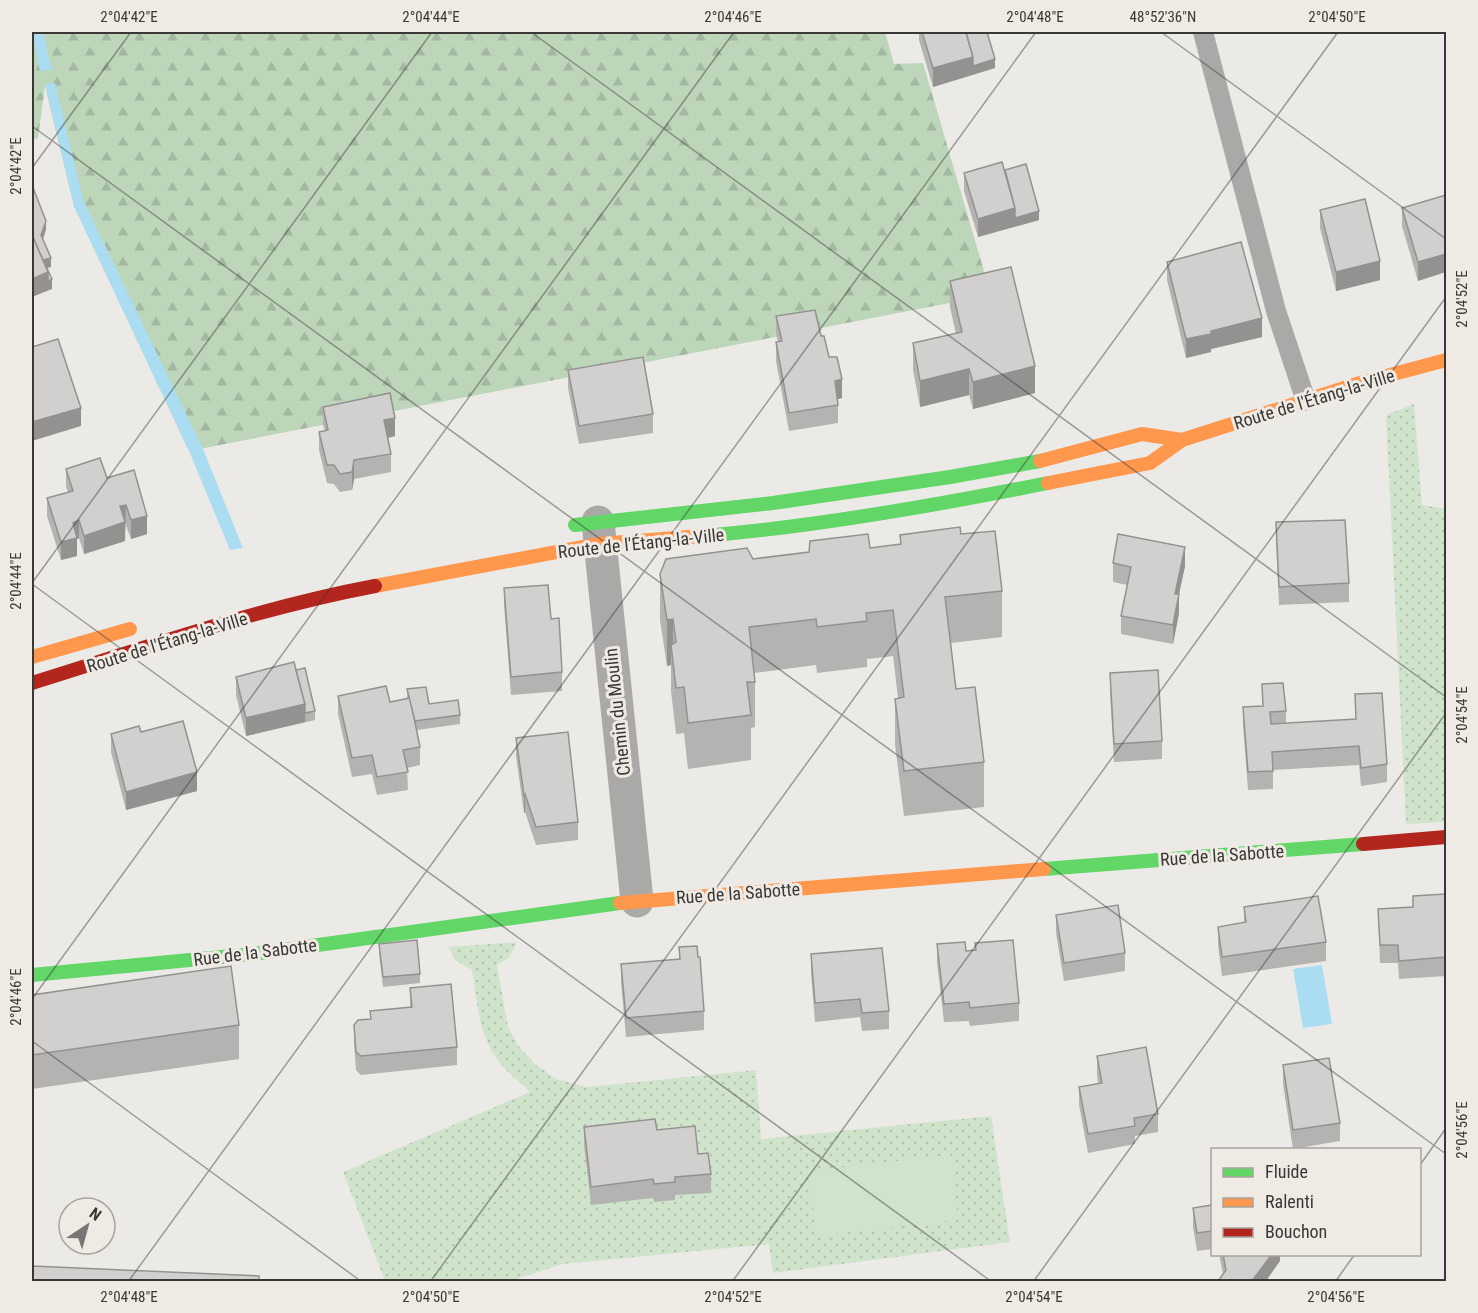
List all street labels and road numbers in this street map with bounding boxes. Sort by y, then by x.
street label: Route de l'Étang-la-Ville [1231,365,1397,433]
street label: Route de l'Étang-la-Ville [557,524,725,562]
street label: Route de l'Étang-la-Ville [84,608,250,676]
street label: Chemin du Moulin [600,647,634,777]
street label: Rue de la Sabotte [1159,840,1285,870]
street label: Rue de la Sabotte [675,878,801,908]
street label: Rue de la Sabotte [192,934,318,970]

